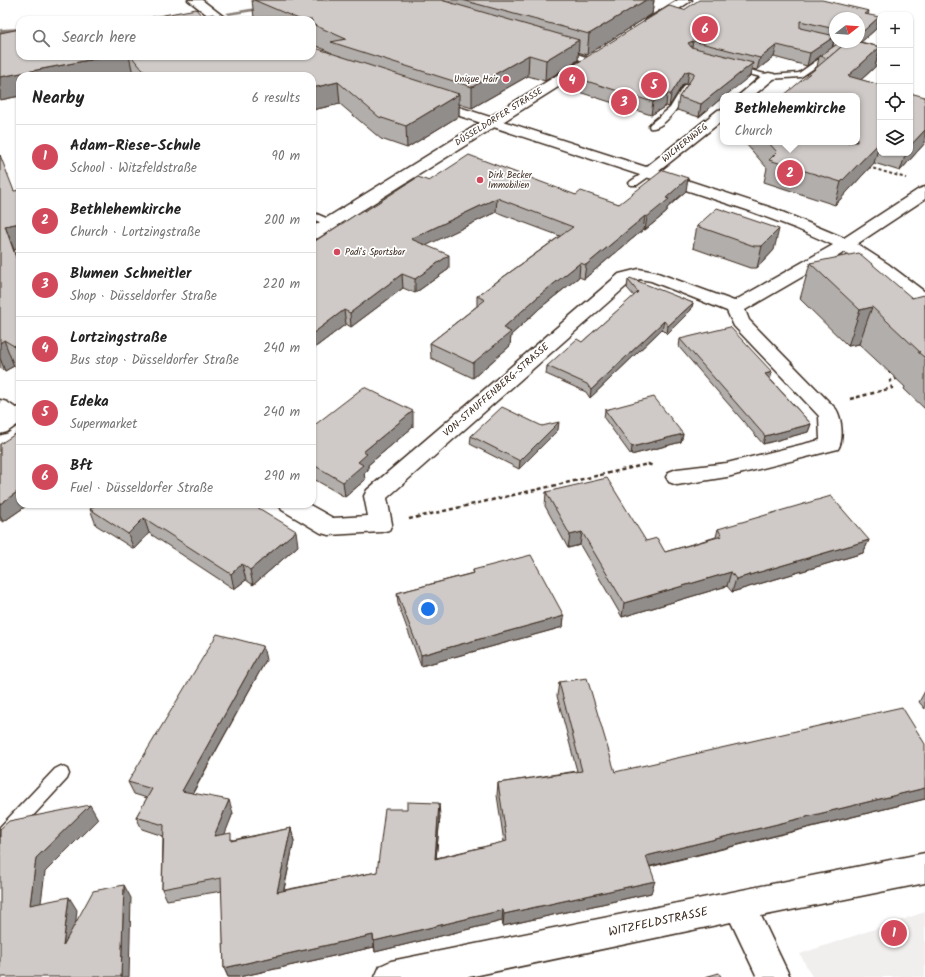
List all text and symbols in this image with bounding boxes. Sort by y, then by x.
north arrow [829,12,865,48]
map controls [877,12,913,156]
button: + [877,12,913,48]
pin: 6 [692,14,718,44]
search box [16,16,316,60]
text: Search here [62,26,136,50]
icon: search [30,27,52,49]
button: − [877,48,913,84]
pin: 4 [559,65,585,95]
pin: 5 [641,70,667,100]
place label: Unique Hair [454,72,499,87]
marker: Unique Hair [501,74,511,84]
street label: DÜSSELDORFER STRASSE [452,83,547,150]
button: locate [877,84,913,120]
text: Nearby [32,85,84,112]
pin: 3 [611,87,637,117]
text: 6 results [252,88,300,109]
popup [720,93,860,145]
text: Bethlehemkirche [734,97,846,121]
street label: WICHERNWEG [659,120,711,166]
button: layers [877,120,913,156]
text: Church [734,121,773,142]
text: Adam-Riese-Schule [70,134,201,158]
text: 1 [43,146,47,167]
text: 90 m [272,146,300,167]
text: School · Witzfeldstraße [70,158,197,179]
pin: 2 [777,158,803,188]
place label: Dirk Becker Immobilien [488,168,533,193]
marker: Dirk Becker Immobilien [475,175,485,185]
text: Bethlehemkirche [70,198,181,222]
text: 2 [41,210,49,231]
text: 200 m [264,210,300,231]
text: Church · Lortzingstraße [70,222,200,243]
place label: Padi's Sportsbar [345,245,406,260]
marker: Padi's Sportsbar [332,247,342,257]
text: Blumen Schneitler [70,262,191,286]
text: 3 [41,274,49,295]
text: 220 m [263,274,300,295]
text: Shop · Düsseldorfer Straße [70,286,217,307]
text: Lortzingstraße [70,326,167,350]
text: 4 [41,338,49,359]
text: 240 m [263,338,300,359]
street label: VON-STAUFFENBERG-STRASSE [439,338,554,441]
text: Bus stop · Düsseldorfer Straße [70,350,239,371]
text: Edeka [70,390,109,414]
text: 5 [42,402,48,423]
text: 240 m [263,402,300,423]
text: Supermarket [70,414,137,435]
text: Bft [70,454,93,478]
text: 6 [41,466,49,487]
text: 290 m [264,466,300,487]
text: Fuel · Düsseldorfer Straße [70,478,213,499]
your location [418,599,438,619]
street label: WITZFELDSTRASSE [606,902,711,942]
pin: 1 [881,918,907,948]

